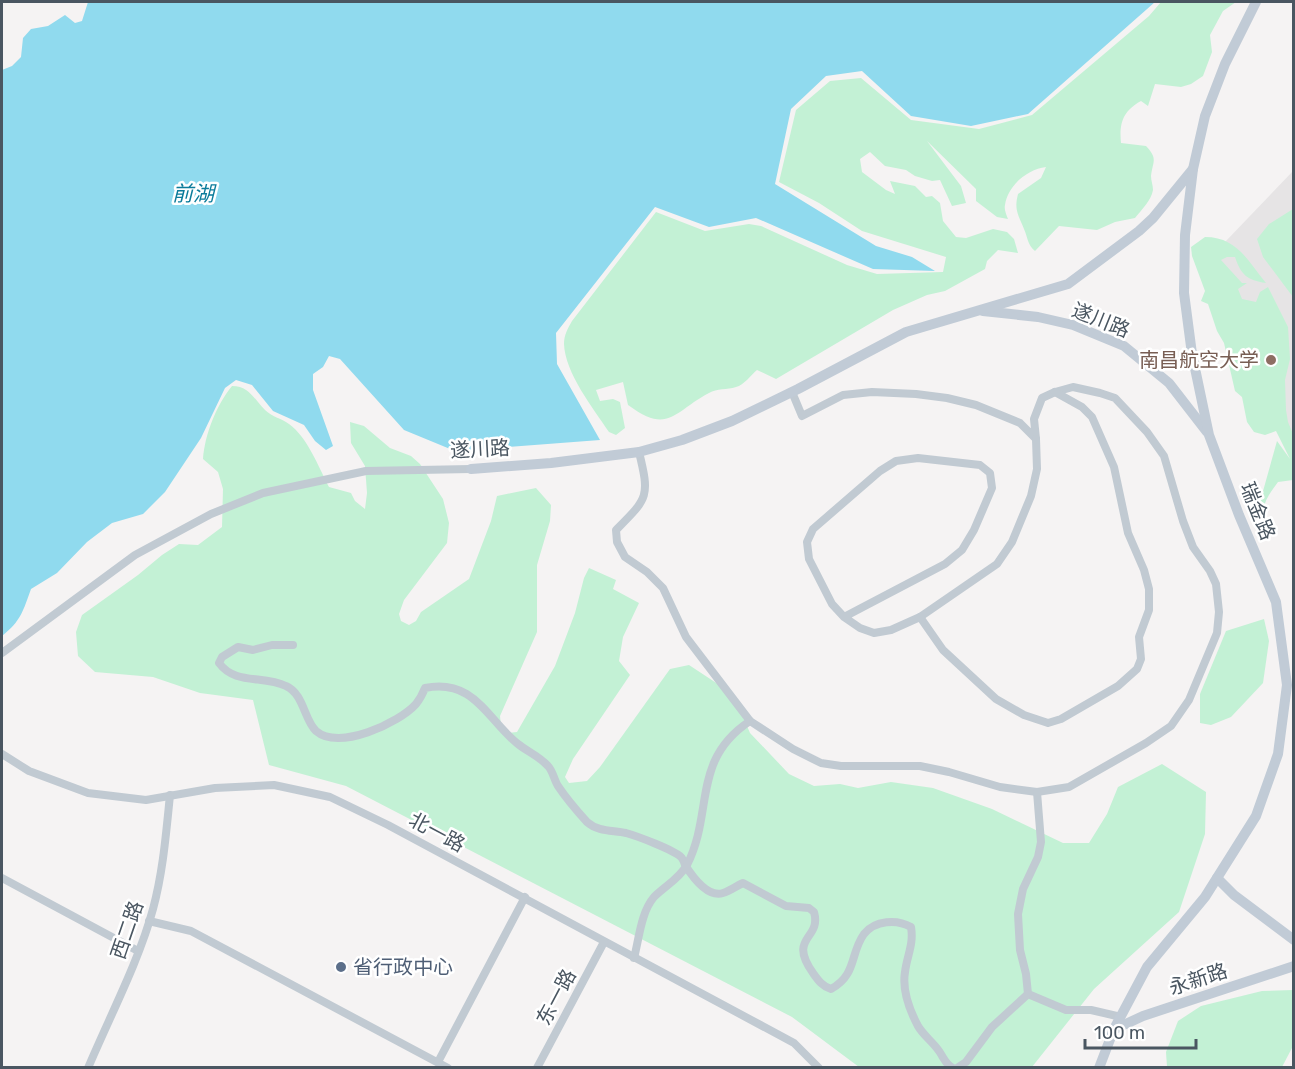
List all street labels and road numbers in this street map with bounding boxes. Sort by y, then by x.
street label: 遂川路 [1069,298,1133,342]
street label: 遂川路 [449,435,511,463]
street label: 瑞金路 [1236,479,1280,543]
street label: 北一路 [405,807,469,857]
street label: 西二路 [106,898,148,962]
street label: 永新路 [1166,958,1230,1000]
street label: 东一路 [531,965,581,1029]

